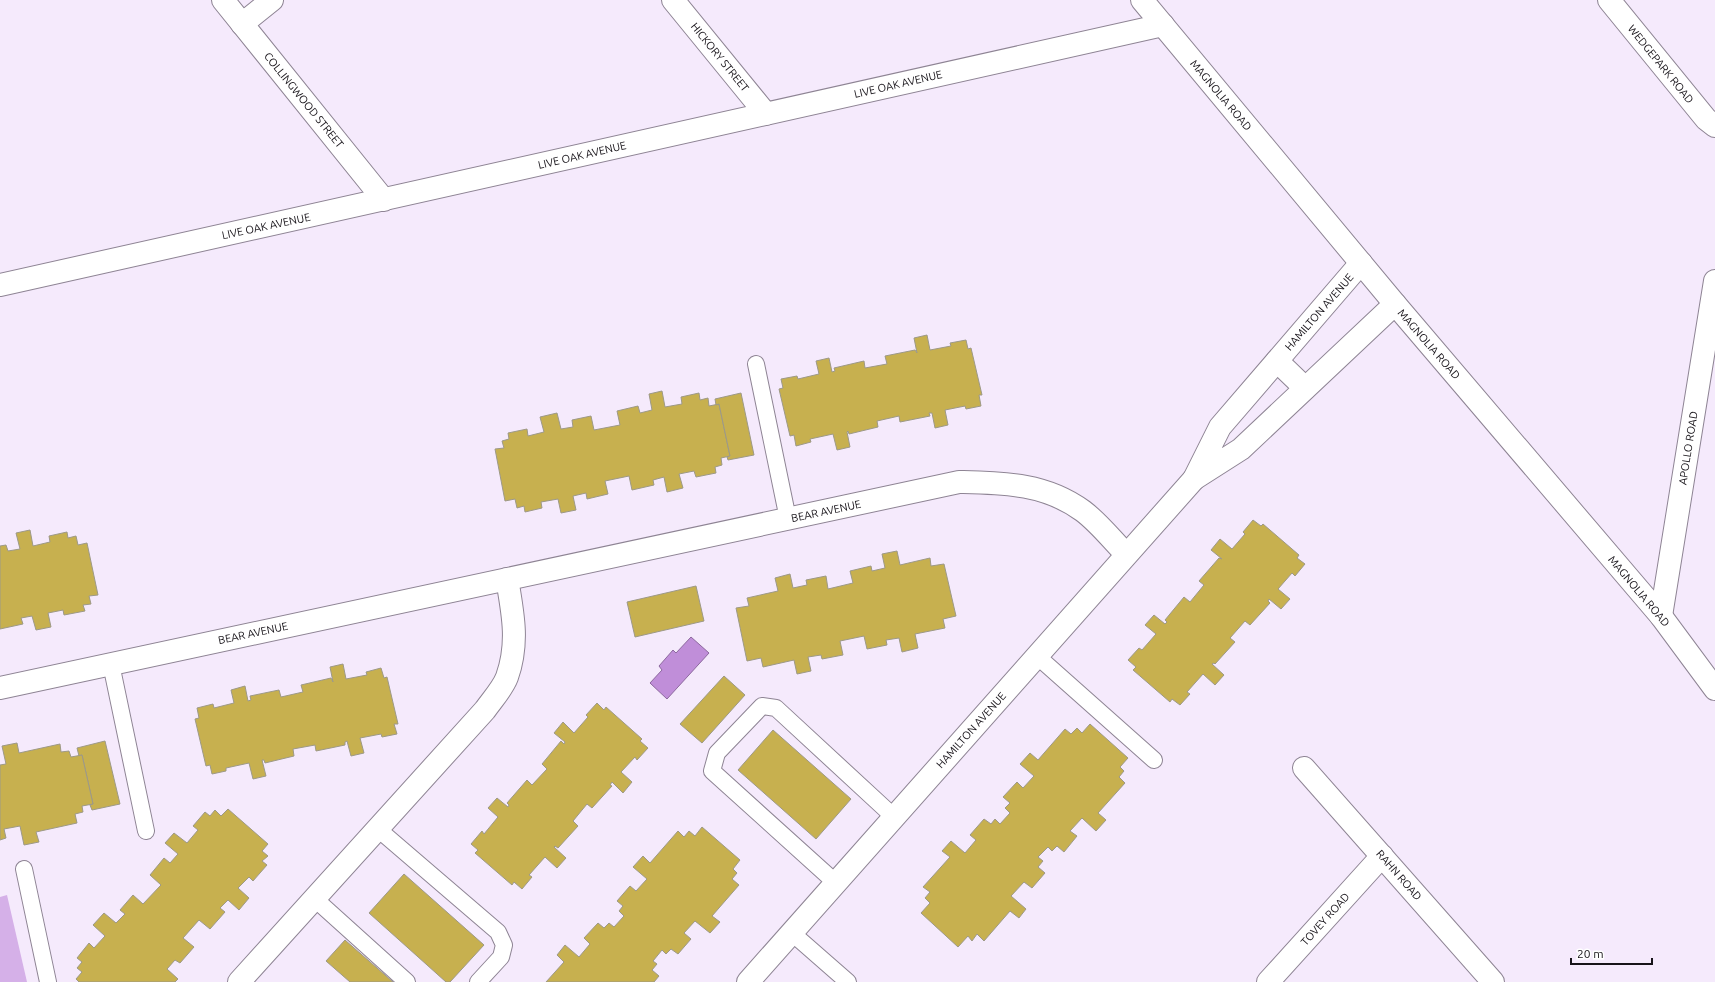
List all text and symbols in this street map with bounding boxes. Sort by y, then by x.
street label: HICKORY STREET [689,20,751,94]
street label: WEDGEPARK ROAD [1626,22,1696,106]
street label: COLLINGWOOD STREET [262,50,346,150]
street label: MAGNOLIA ROAD [1188,57,1254,133]
street label: LIVE OAK AVENUE [853,68,943,100]
street label: LIVE OAK AVENUE [537,139,627,171]
street label: LIVE OAK AVENUE [221,211,311,241]
street label: HAMILTON AVENUE [1282,271,1356,353]
street label: MAGNOLIA ROAD [1395,307,1463,382]
street label: APOLLO ROAD [1676,410,1700,486]
street label: BEAR AVENUE [790,498,862,524]
street label: MAGNOLIA ROAD [1606,553,1672,629]
street label: BEAR AVENUE [217,620,289,646]
street label: HAMILTON AVENUE [934,690,1008,770]
street label: RAHN ROAD [1374,847,1424,903]
street label: TOVEY ROAD [1298,890,1352,948]
scale bar [1571,940,1652,966]
text: 20 m [1577,947,1604,960]

